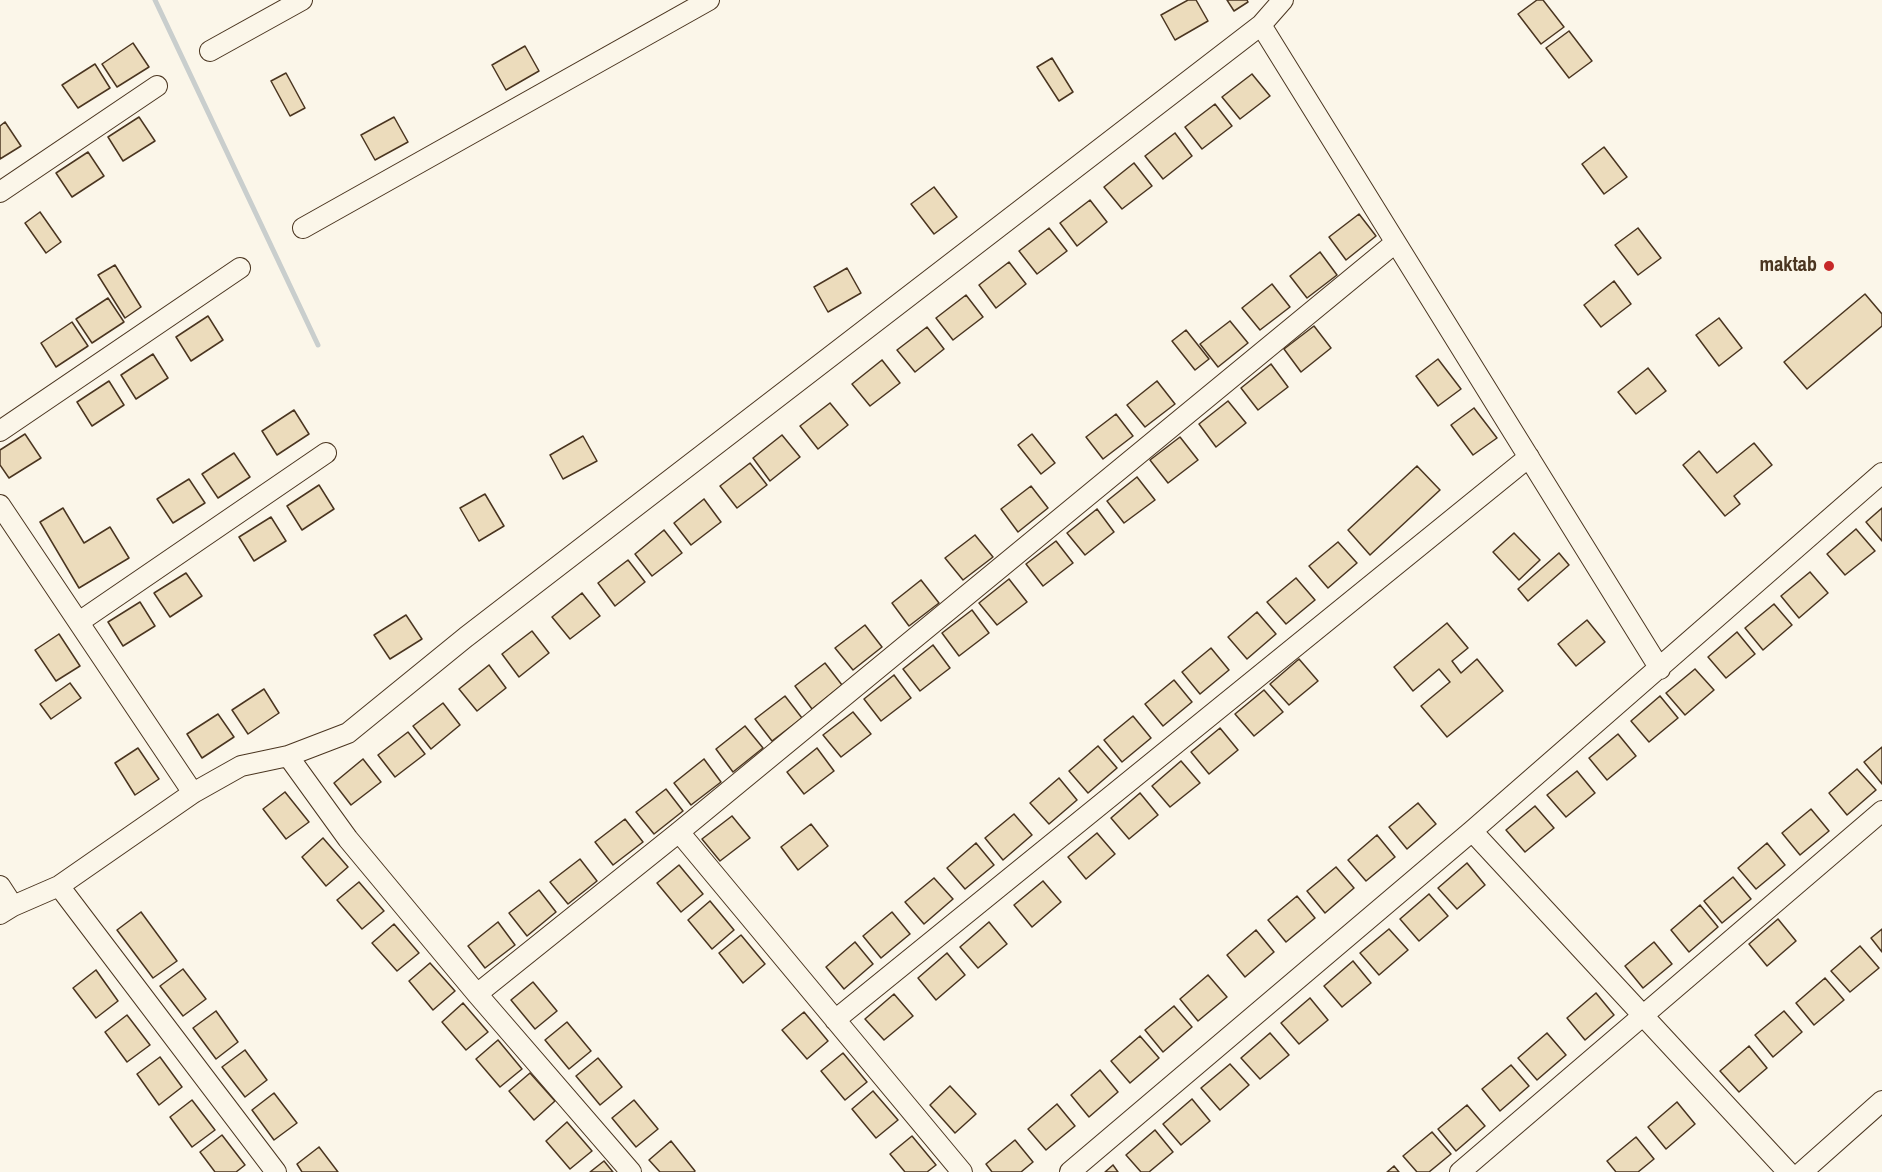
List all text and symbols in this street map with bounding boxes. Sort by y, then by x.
place label: maktab [1760,254,1817,278]
marker: maktab [1822,259,1836,273]

